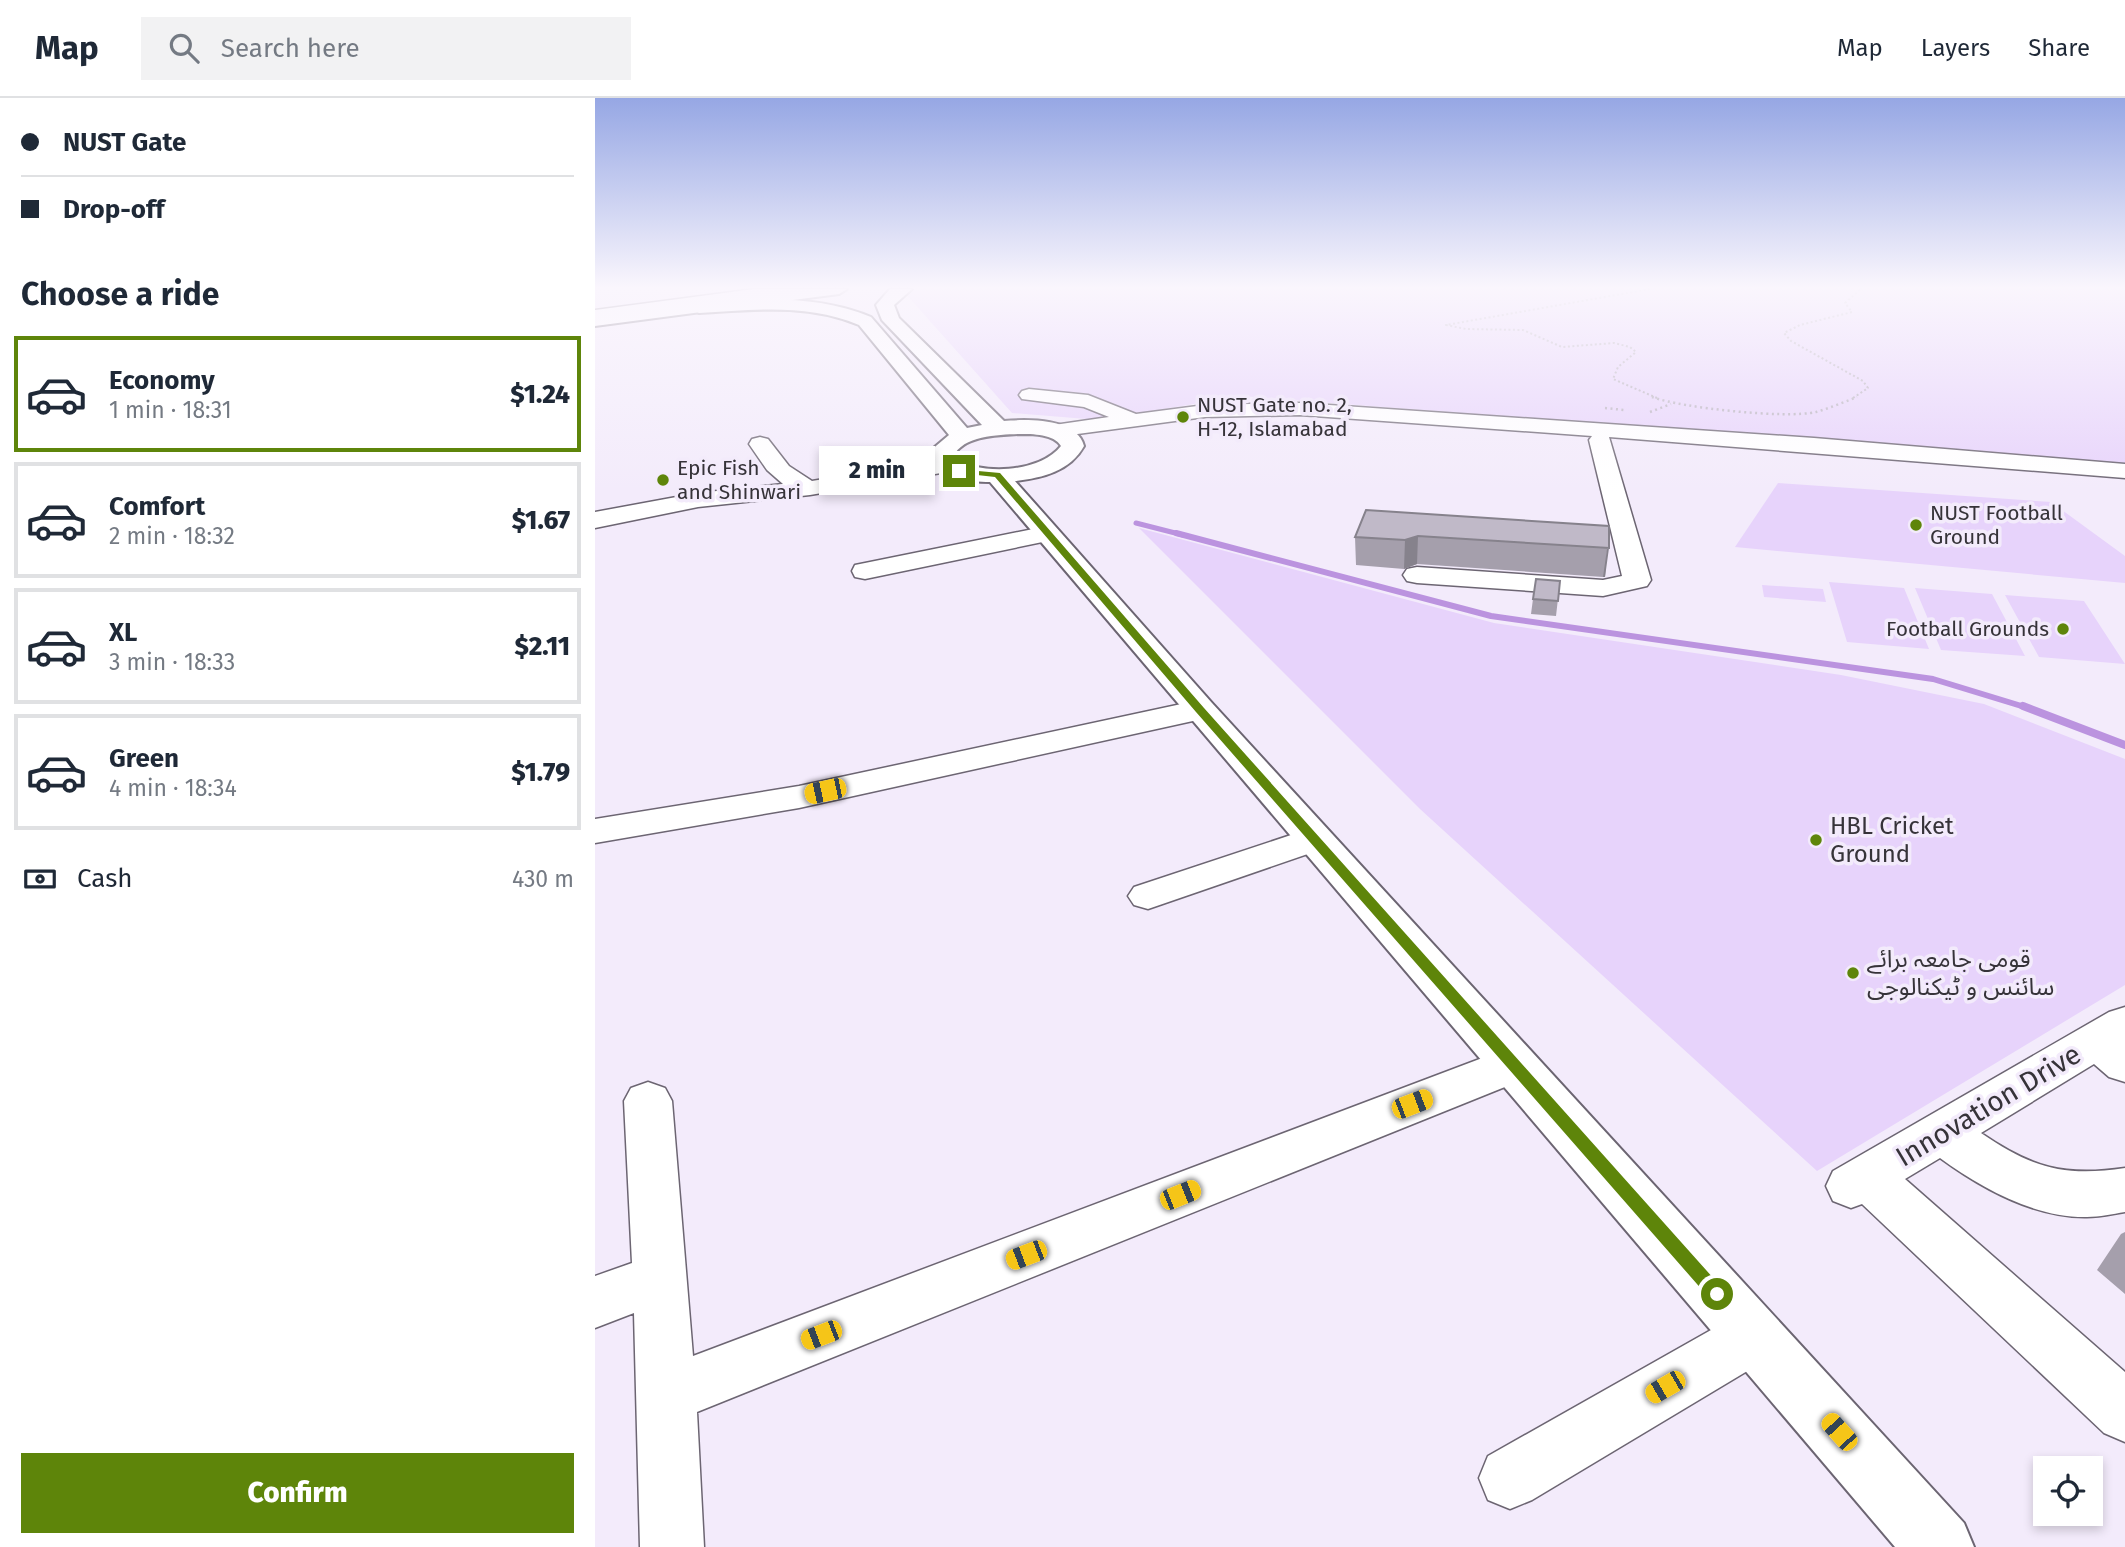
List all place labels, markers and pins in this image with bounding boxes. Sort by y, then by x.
place label: NUST Gate no. 2, H-12, Islamabad [1197,392,1352,442]
marker: NUST Gate no. 2, H-12, Islamabad [1175,409,1191,425]
place label: Epic Fish and Shinwari [677,455,801,505]
marker: Epic Fish and Shinwari [655,472,671,488]
place label: NUST Football Ground [1930,500,2063,550]
marker: NUST Football Ground [1908,517,1924,533]
place label: Football Grounds [1886,616,2049,642]
marker: Football Grounds [2055,621,2071,637]
place label: HBL Cricket Ground [1830,812,1954,868]
marker: HBL Cricket Ground [1808,832,1824,848]
place label: قومی جامعہ برائے سائنس و ٹیکنالوجی [1867,945,2054,1001]
marker: قومی جامعہ برائے سائنس و ٹیکنالوجی [1845,965,1861,981]

